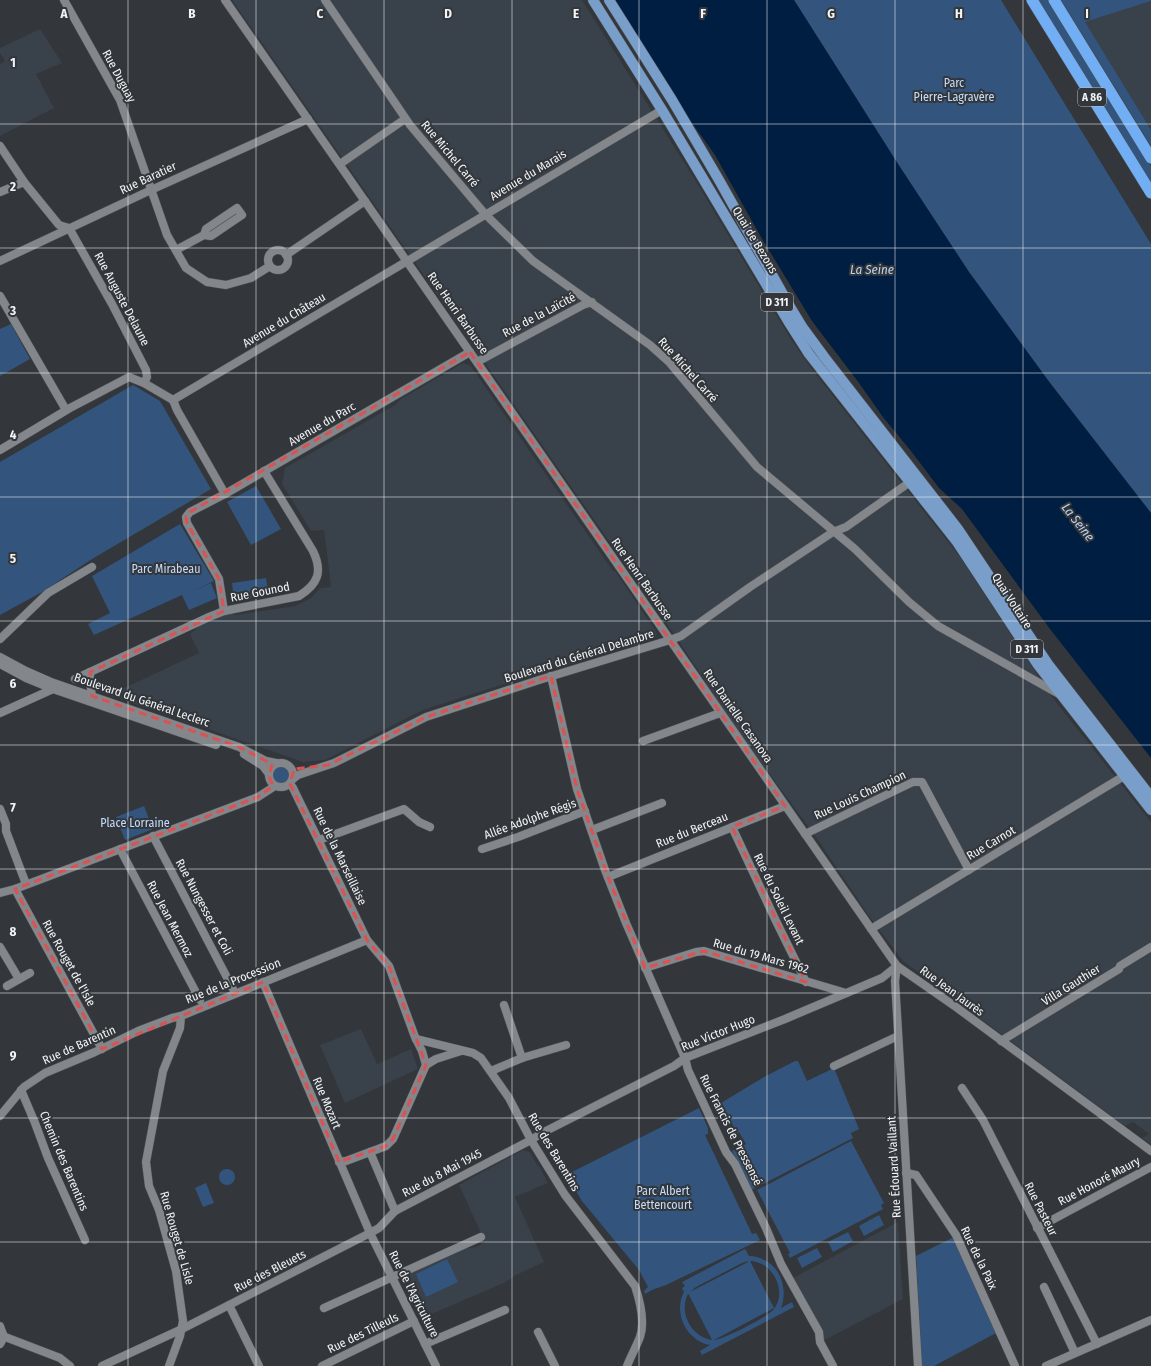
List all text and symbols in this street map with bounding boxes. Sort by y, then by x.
text: A [59,6,68,21]
text: B [188,6,196,21]
text: C [317,6,324,21]
text: D [444,6,452,21]
text: E [573,6,579,21]
text: F [700,6,706,21]
text: G [827,6,835,21]
text: H [955,6,963,21]
text: I [1085,6,1089,21]
street label: Rue Duguay [99,47,139,105]
text: 1 [10,55,16,70]
park label: Parc Pierre-Lagravère [914,76,994,104]
road number: A 86 [1078,88,1106,106]
street label: Rue Michel Carré [418,118,482,190]
street label: Avenue du Marais [487,147,569,203]
street label: Rue Baratier [117,158,179,197]
text: 2 [9,179,16,194]
street label: Quai de Bezons [730,204,780,276]
street label: Rue Auguste Delaune [91,250,153,348]
water label: La Seine [850,262,894,277]
street label: Rue Henri Barbusse [425,269,491,357]
street label: Avenue du Château [240,290,328,350]
street label: Rue de la Laïcité [500,290,578,340]
road number: D 311 [761,293,793,311]
text: 3 [9,303,16,318]
street label: Rue Michel Carré [655,335,721,405]
street label: Avenue du Parc [286,399,358,449]
text: 4 [10,427,17,442]
water label: La Seine [1059,500,1097,544]
street label: Rue Henri Barbusse [609,535,675,623]
text: 5 [10,551,16,566]
park label: Parc Mirabeau [132,562,200,576]
street label: Quai Voltaire [989,571,1035,631]
street label: Rue Gounod [229,579,291,605]
street label: Boulevard du Général Delambre [502,627,656,685]
road number: D 311 [1011,640,1043,658]
street label: Rue Danielle Casanova [700,667,776,766]
street label: Boulevard du Général Leclerc [72,670,212,730]
text: 6 [10,676,17,691]
street label: Rue Louis Champion [812,768,908,822]
street label: Allée Adolphe Régis [482,796,578,842]
text: 7 [10,800,16,815]
street label: Rue de la Marseillaise [310,805,370,907]
street label: Rue du Berceau [654,809,730,851]
park label: Place Lorraine [100,816,170,830]
street label: Rue Carnot [964,823,1018,863]
street label: Rue du Soleil Levant [751,851,807,947]
street label: Rue Nungesser et Coli [173,857,235,957]
street label: Rue Jean Mermoz [144,878,196,960]
street label: Rue Rouget de l'Isle [39,917,99,1009]
text: 8 [10,924,17,939]
street label: Rue du 19 Mars 1962 [712,936,810,976]
street label: Rue de la Procession [183,956,283,1006]
street label: Villa Gauthier [1039,961,1104,1009]
street label: Rue Jean Jaurès [917,963,987,1019]
street label: Rue Victor Hugo [679,1012,757,1054]
street label: Rue de Barentin [40,1023,118,1067]
text: 9 [10,1048,17,1063]
street label: Rue Francis de Pressensé [697,1072,765,1188]
street label: Rue Mozart [310,1075,344,1131]
street label: Chemin des Barentins [37,1109,91,1213]
street label: Rue des Barentins [525,1110,583,1194]
street label: Rue Édouard Vaillant [883,1116,904,1218]
street label: Rue du 8 Mai 1945 [400,1146,484,1200]
street label: Rue Honoré Maury [1056,1153,1143,1208]
street label: Rue Pasteur [1022,1180,1061,1239]
park label: Parc Albert Bettencourt [634,1184,692,1212]
street label: Rue Rouget de Lisle [157,1190,197,1286]
street label: Rue de la Paix [958,1224,1001,1292]
street label: Rue des Bleuets [232,1247,308,1295]
street label: Rue de l'Agriculture [386,1248,442,1340]
street label: Rue des Tilleuls [325,1310,401,1356]

